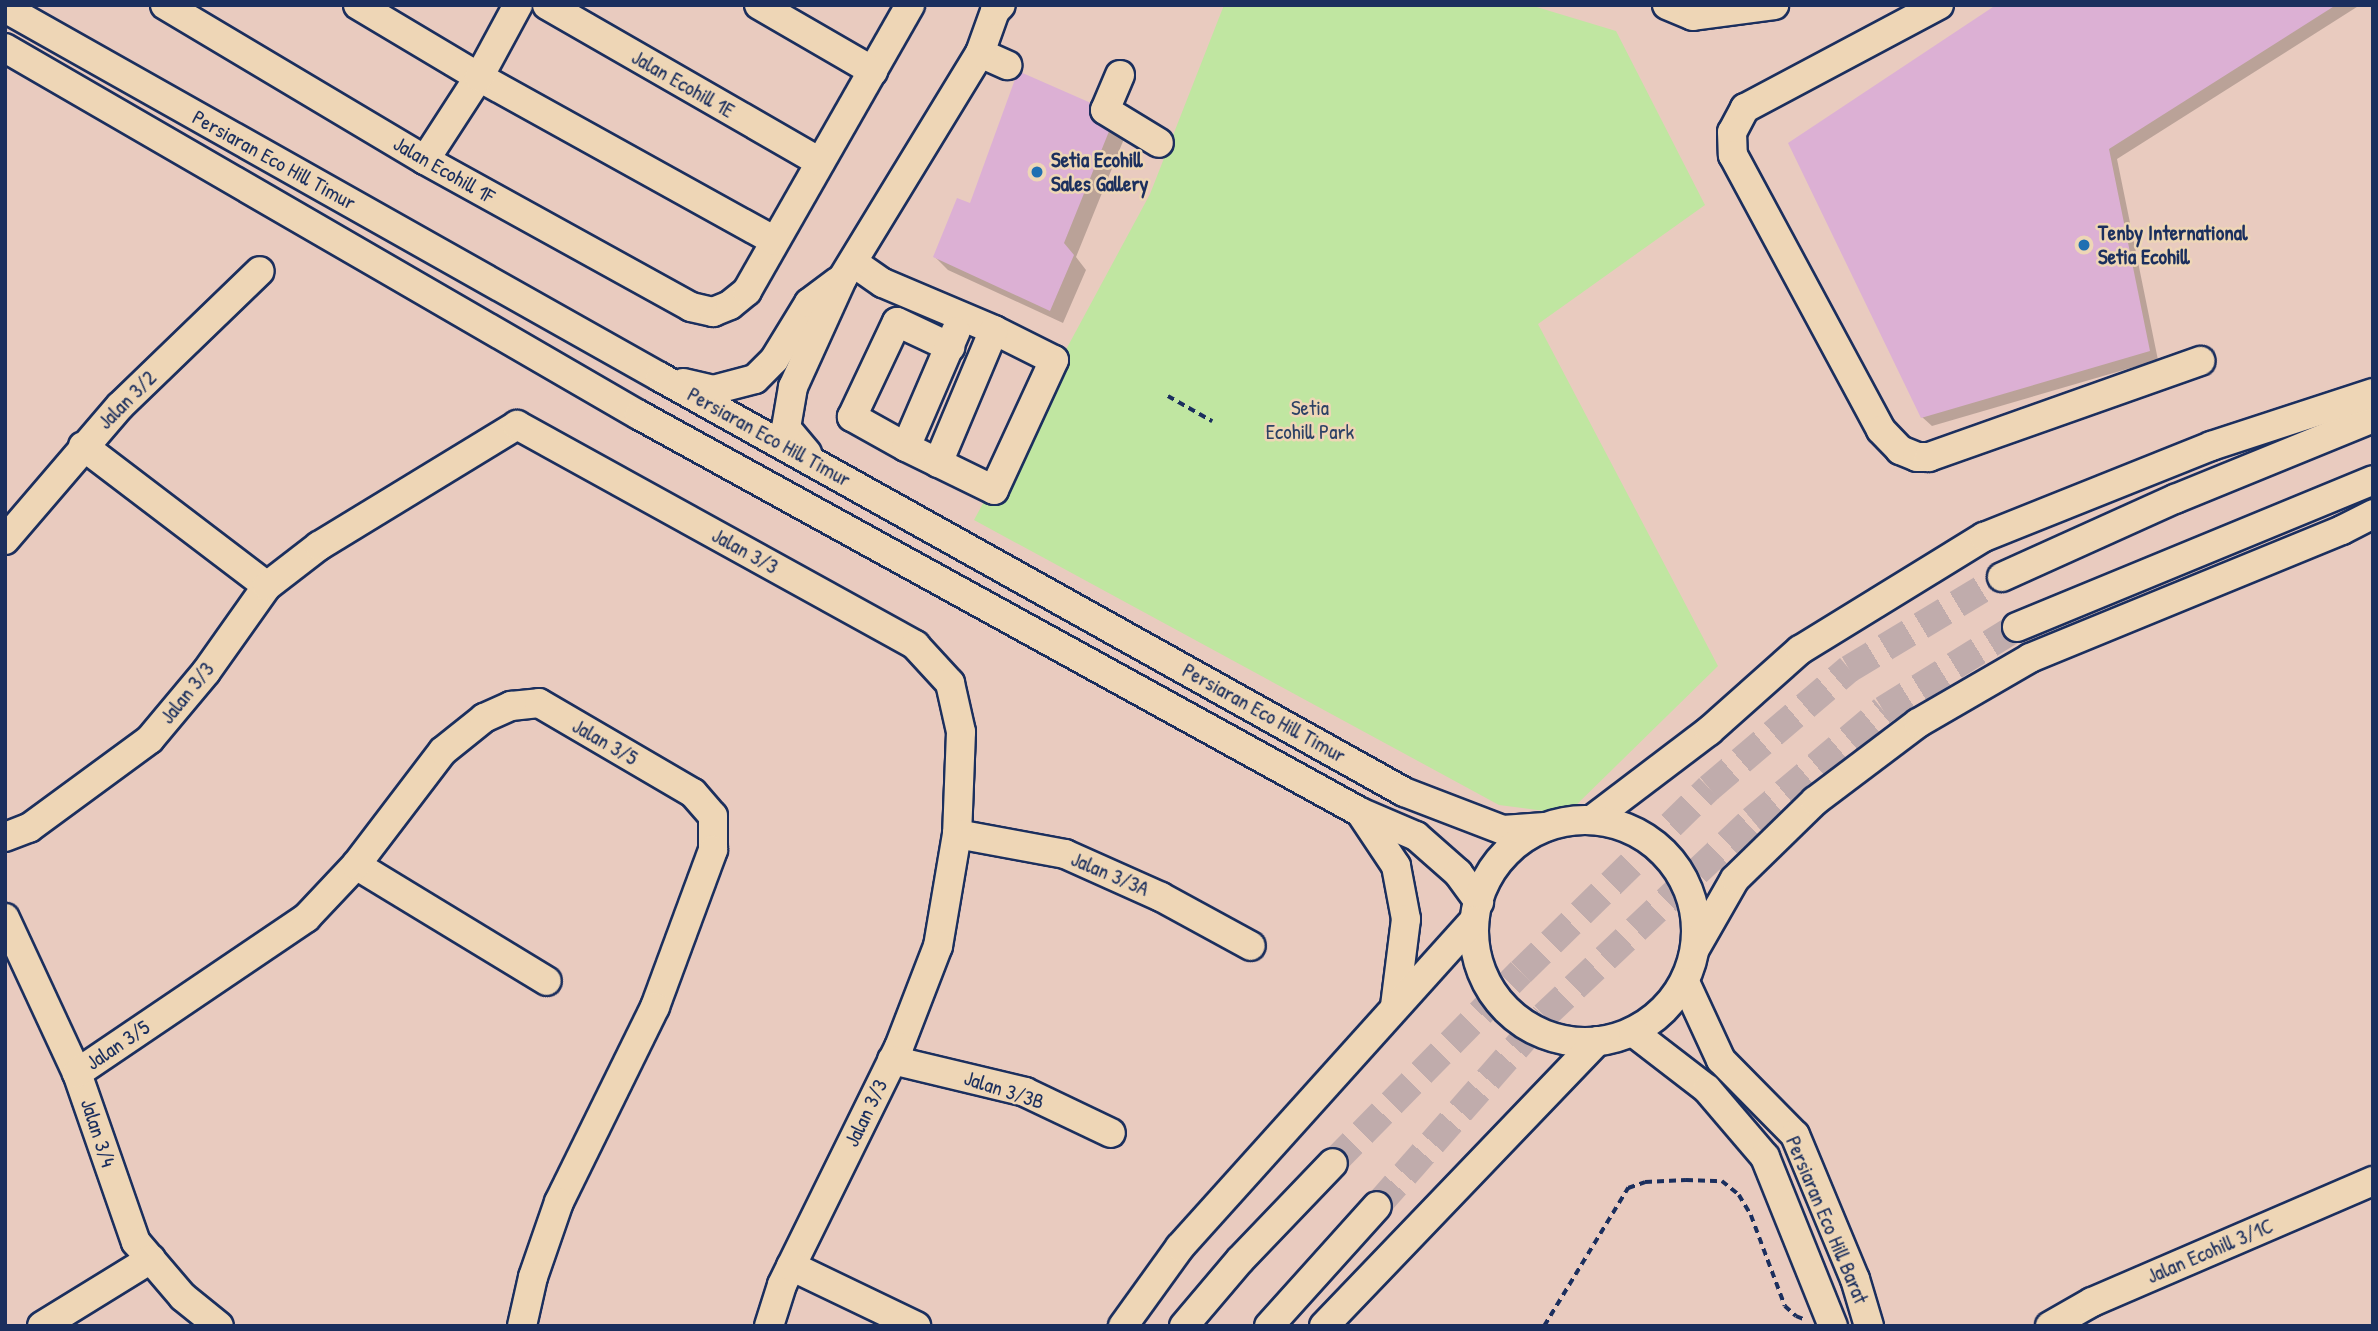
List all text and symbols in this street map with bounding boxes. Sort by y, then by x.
street label: Jalan Ecohill 1E [627,45,739,123]
street label: Persiaran Eco Hill Timur [188,105,360,215]
street label: Jalan Ecohill 1F [389,131,499,209]
place label: Setia Ecohill Sales Gallery [1051,147,1148,197]
marker: Setia Ecohill Sales Gallery [1029,164,1045,180]
place label: Tenby International Setia Ecohill [2098,220,2248,270]
marker: Tenby International Setia Ecohill [2076,237,2092,253]
street label: Jalan 3/2 [93,366,161,434]
street label: Persiaran Eco Hill Timur [683,382,855,492]
park label: Setia Ecohill Park [1266,395,1354,445]
street label: Jalan 3/3 [707,523,783,579]
street label: Jalan 3/3 [155,657,219,729]
street label: Persiaran Eco Hill Timur [1178,658,1350,768]
street label: Jalan 3/5 [568,713,642,771]
street label: Jalan 3/3A [1067,846,1153,902]
street label: Jalan 3/5 [81,1015,155,1075]
street label: Jalan 3/3B [961,1065,1047,1115]
street label: Jalan 3/3 [839,1075,893,1151]
street label: Jalan 3/4 [75,1096,121,1170]
street label: Persiaran Eco Hill Barat [1780,1132,1874,1308]
street label: Jalan Ecohill 3/1C [2143,1213,2277,1289]

